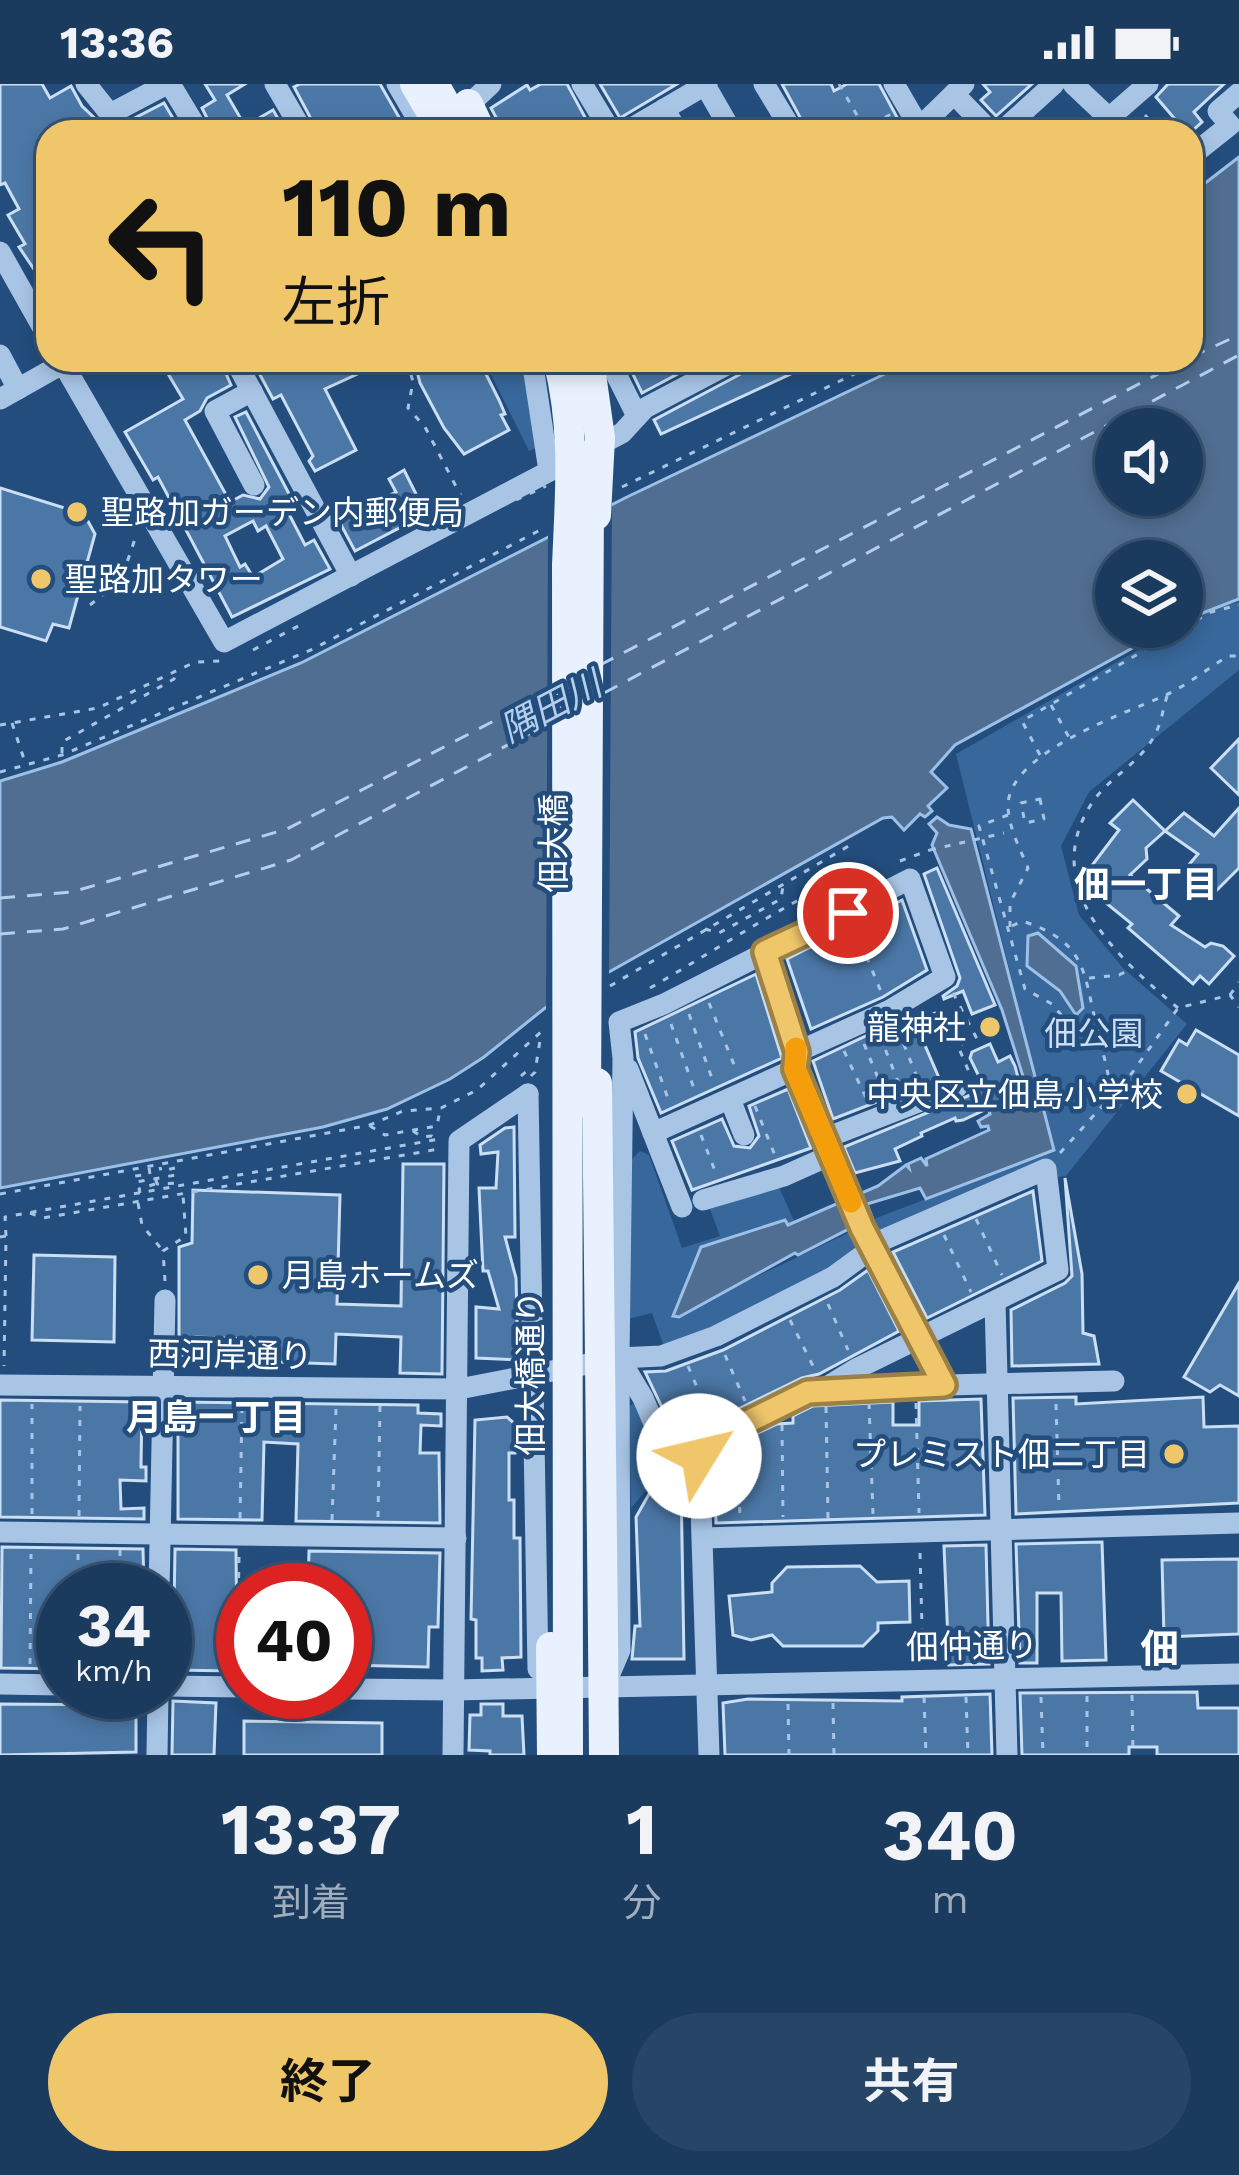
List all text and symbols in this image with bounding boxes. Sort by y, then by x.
text: 13:36 [60,16,174,69]
text: 110 m [282,158,512,256]
icon: left [84,168,240,324]
text: 左折 [282,271,390,334]
map controls [1095,408,1203,648]
button: sound [1095,408,1203,516]
place label: 聖路加ガーデン内郵便局 [101,493,464,532]
marker: 聖路加ガーデン内郵便局 [64,499,90,525]
button: layers [1095,540,1203,648]
place label: 聖路加タワー [65,560,263,599]
marker: 聖路加タワー [28,566,54,592]
water label: 隅田川 [493,661,612,751]
street label: 佃大橋 [534,794,573,893]
pin [797,862,899,964]
district label: 佃一丁目 [1074,864,1218,906]
icon: arrive [815,880,881,946]
place label: 龍神社 [867,1008,966,1047]
marker: 龍神社 [977,1014,1003,1040]
park label: 佃公園 [1045,1014,1144,1053]
place label: 中央区立佃島小学校 [866,1075,1163,1114]
marker: 中央区立佃島小学校 [1174,1081,1200,1107]
place label: 月島ホームズ [282,1256,479,1295]
marker: 月島ホームズ [245,1262,271,1288]
street label: 佃大橋通り [511,1291,550,1456]
street label: 西河岸通り [147,1334,313,1376]
position arrow [636,1393,762,1519]
district label: 月島一丁目 [126,1397,306,1439]
place label: プレミスト佃二丁目 [853,1435,1150,1474]
marker: プレミスト佃二丁目 [1161,1441,1187,1467]
speed limit sign: 40 [216,1563,372,1719]
text: 34 [77,1590,151,1661]
street label: 佃仲通り [906,1625,1038,1667]
district label: 佃 [1140,1626,1180,1671]
text: km/h [75,1653,153,1688]
text: 13:37 [221,1787,401,1871]
text: 1 [626,1787,657,1871]
text: 340 [882,1793,1018,1877]
text: m [931,1877,969,1922]
text: 到着 [272,1880,350,1925]
text: 分 [622,1880,661,1925]
button: 終了 [48,2013,608,2151]
button: 共有 [632,2013,1191,2151]

